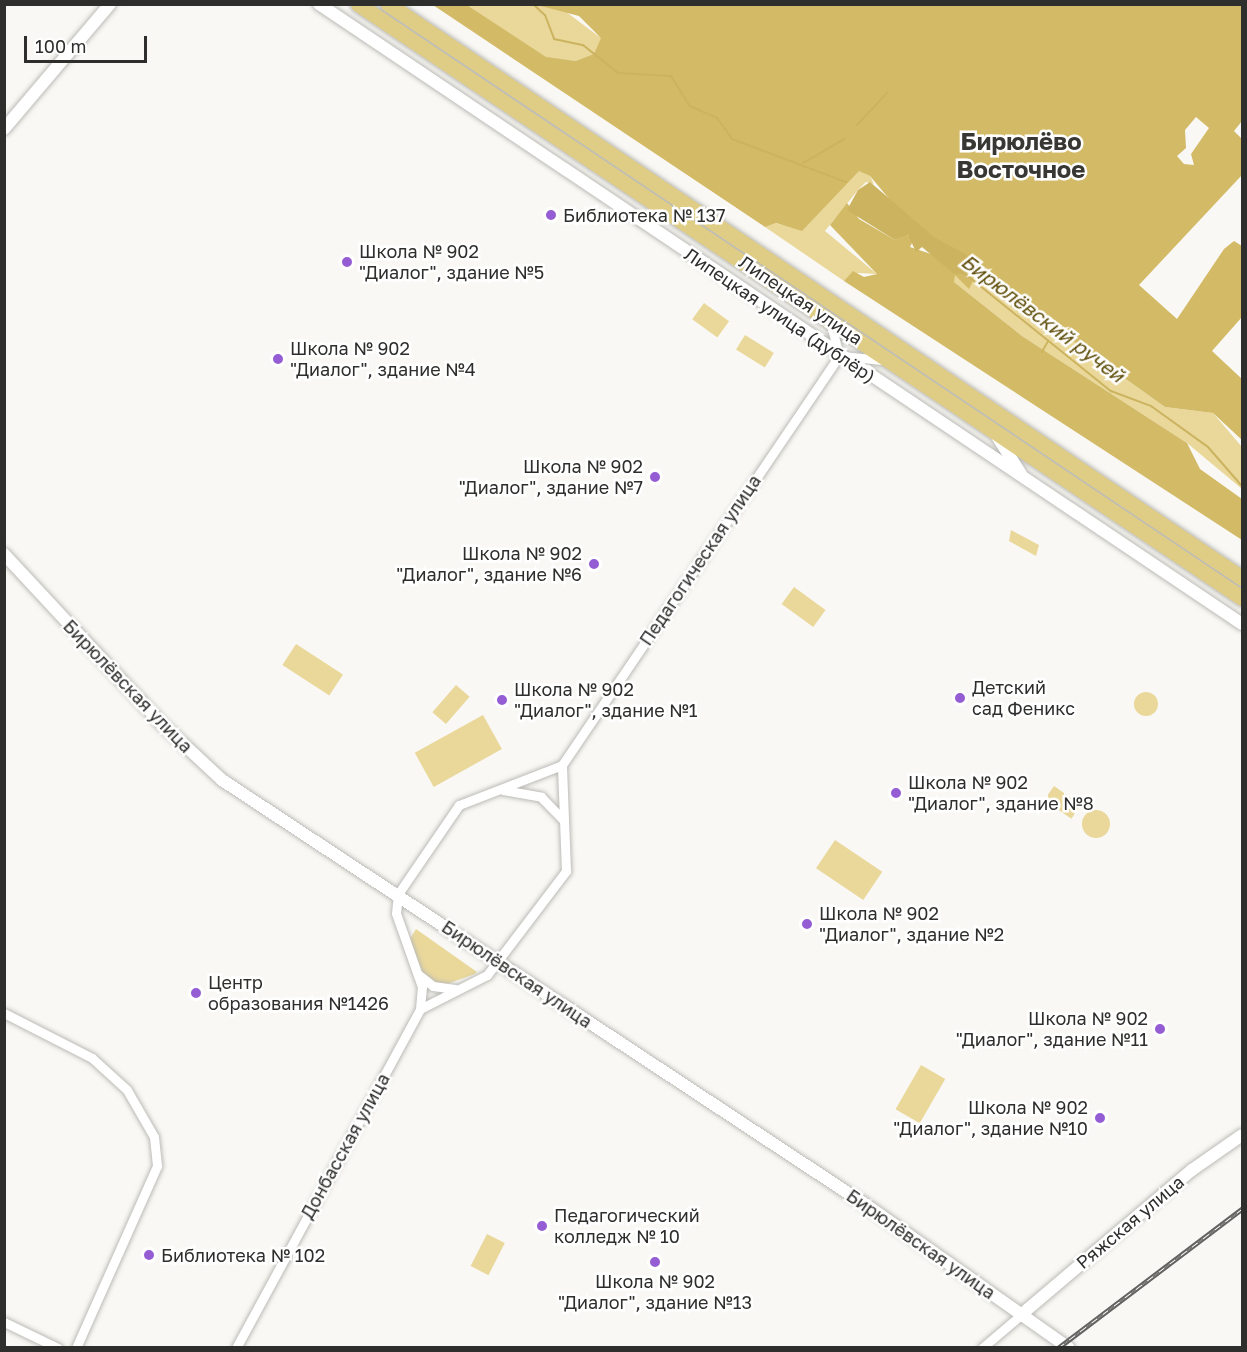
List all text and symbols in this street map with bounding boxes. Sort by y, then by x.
scale bar [27,24,150,62]
text: 100 m [35,35,86,57]
district label: Бирюлёво Восточное [957,127,1085,183]
place label: Библиотека № 137 [563,204,726,226]
marker: Библиотека № 137 [544,208,558,222]
place label: Школа № 902 "Диалог", здание №5 [359,241,544,284]
street label: Липецкая улица (дублёр) [680,243,880,387]
water label: Бирюлёвский ручей [957,249,1129,387]
street label: Липецкая улица [735,251,867,349]
marker: Школа № 902 "Диалог", здание №5 [340,255,354,269]
place label: Школа № 902 "Диалог", здание №4 [290,338,476,380]
marker: Школа № 902 "Диалог", здание №4 [271,352,285,366]
place label: Школа № 902 "Диалог", здание №7 [459,456,643,498]
marker: Школа № 902 "Диалог", здание №7 [648,470,662,484]
street label: Педагогическая улица [635,471,765,649]
place label: Школа № 902 "Диалог", здание №6 [396,543,582,586]
marker: Школа № 902 "Диалог", здание №6 [587,557,601,571]
street label: Бирюлёвская улица [59,615,197,757]
place label: Детский сад Феникс [972,677,1075,720]
place label: Школа № 902 "Диалог", здание №1 [514,679,698,722]
marker: Детский сад Феникс [953,691,967,705]
marker: Школа № 902 "Диалог", здание №1 [495,693,509,707]
place label: Школа № 902 "Диалог", здание №8 [908,772,1094,814]
marker: Школа № 902 "Диалог", здание №8 [889,786,903,800]
place label: Школа № 902 "Диалог", здание №2 [819,903,1004,946]
street label: Бирюлёвская улица [438,916,596,1032]
marker: Школа № 902 "Диалог", здание №2 [800,917,814,931]
place label: Центр образования №1426 [208,972,389,1014]
marker: Центр образования №1426 [189,986,203,1000]
place label: Школа № 902 "Диалог", здание №11 [956,1008,1148,1050]
marker: Школа № 902 "Диалог", здание №11 [1153,1022,1167,1036]
street label: Донбасская улица [296,1069,394,1223]
place label: Школа № 902 "Диалог", здание №10 [893,1097,1088,1140]
marker: Школа № 902 "Диалог", здание №10 [1093,1111,1107,1125]
street label: Ряжская улица [1072,1171,1188,1273]
street label: Бирюлёвская улица [842,1185,1000,1303]
place label: Педагогический колледж № 10 [554,1205,700,1248]
marker: Педагогический колледж № 10 [535,1219,549,1233]
place label: Библиотека № 102 [161,1244,325,1266]
marker: Библиотека № 102 [142,1248,156,1262]
marker: Школа № 902 "Диалог", здание №13 [648,1255,662,1269]
place label: Школа № 902 "Диалог", здание №13 [558,1271,752,1314]

